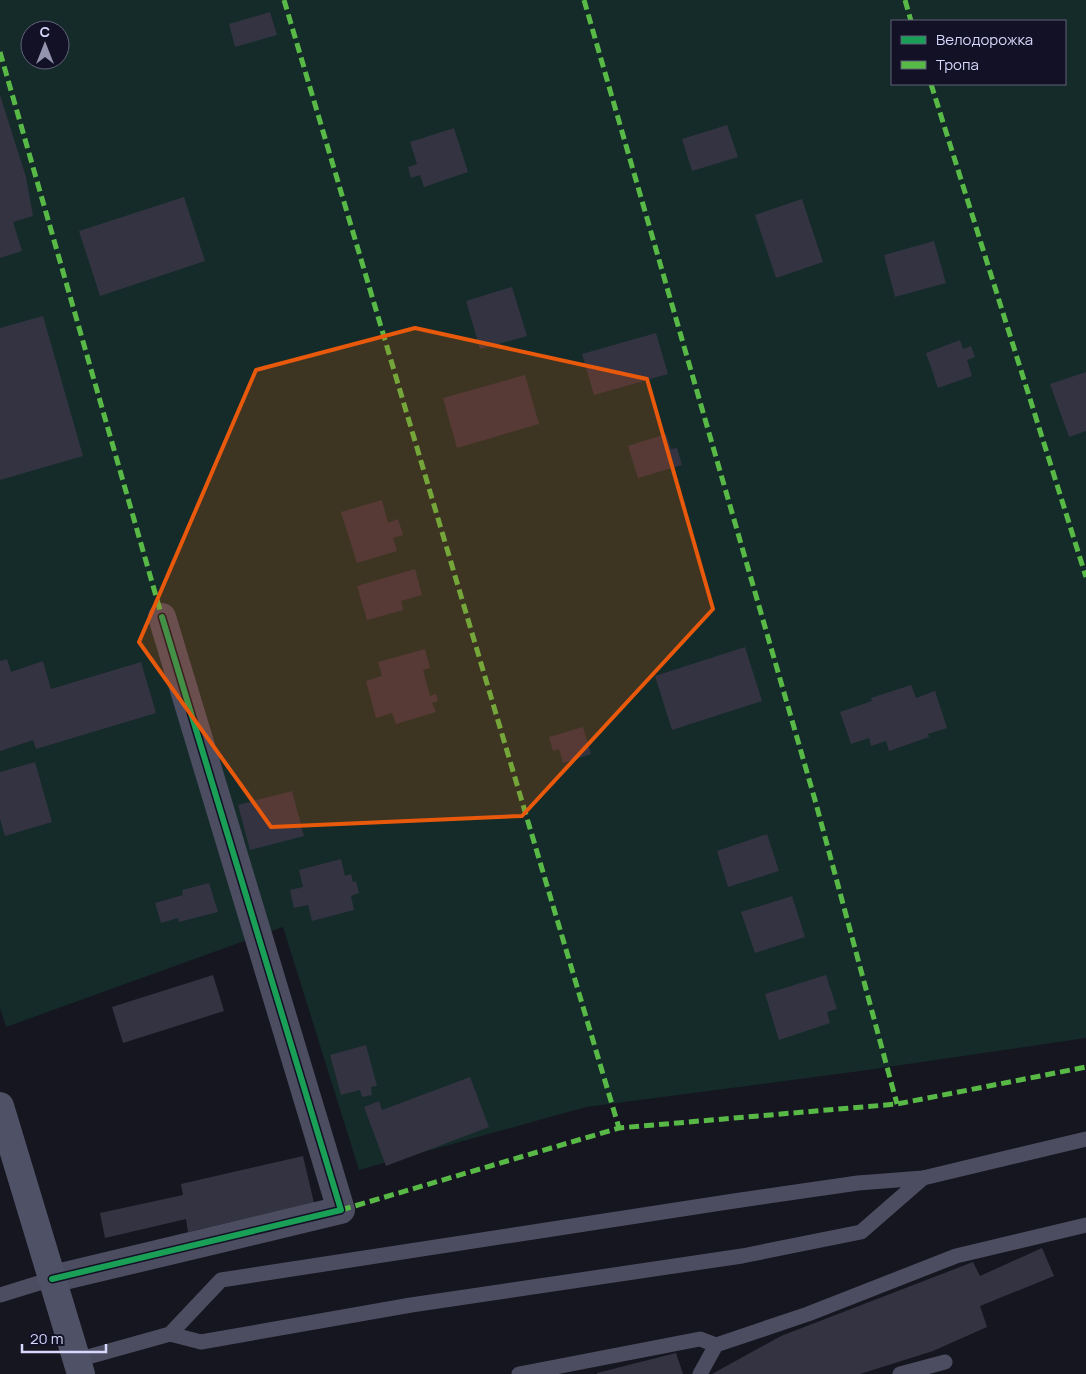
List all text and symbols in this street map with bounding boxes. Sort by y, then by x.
north arrow [20,20,70,70]
legend [891,20,1066,85]
text: С [40,22,50,41]
text: Велодорожка [936,29,1033,50]
text: Тропа [936,54,979,75]
scale bar [22,1322,106,1354]
text: 20 m [30,1328,63,1349]

